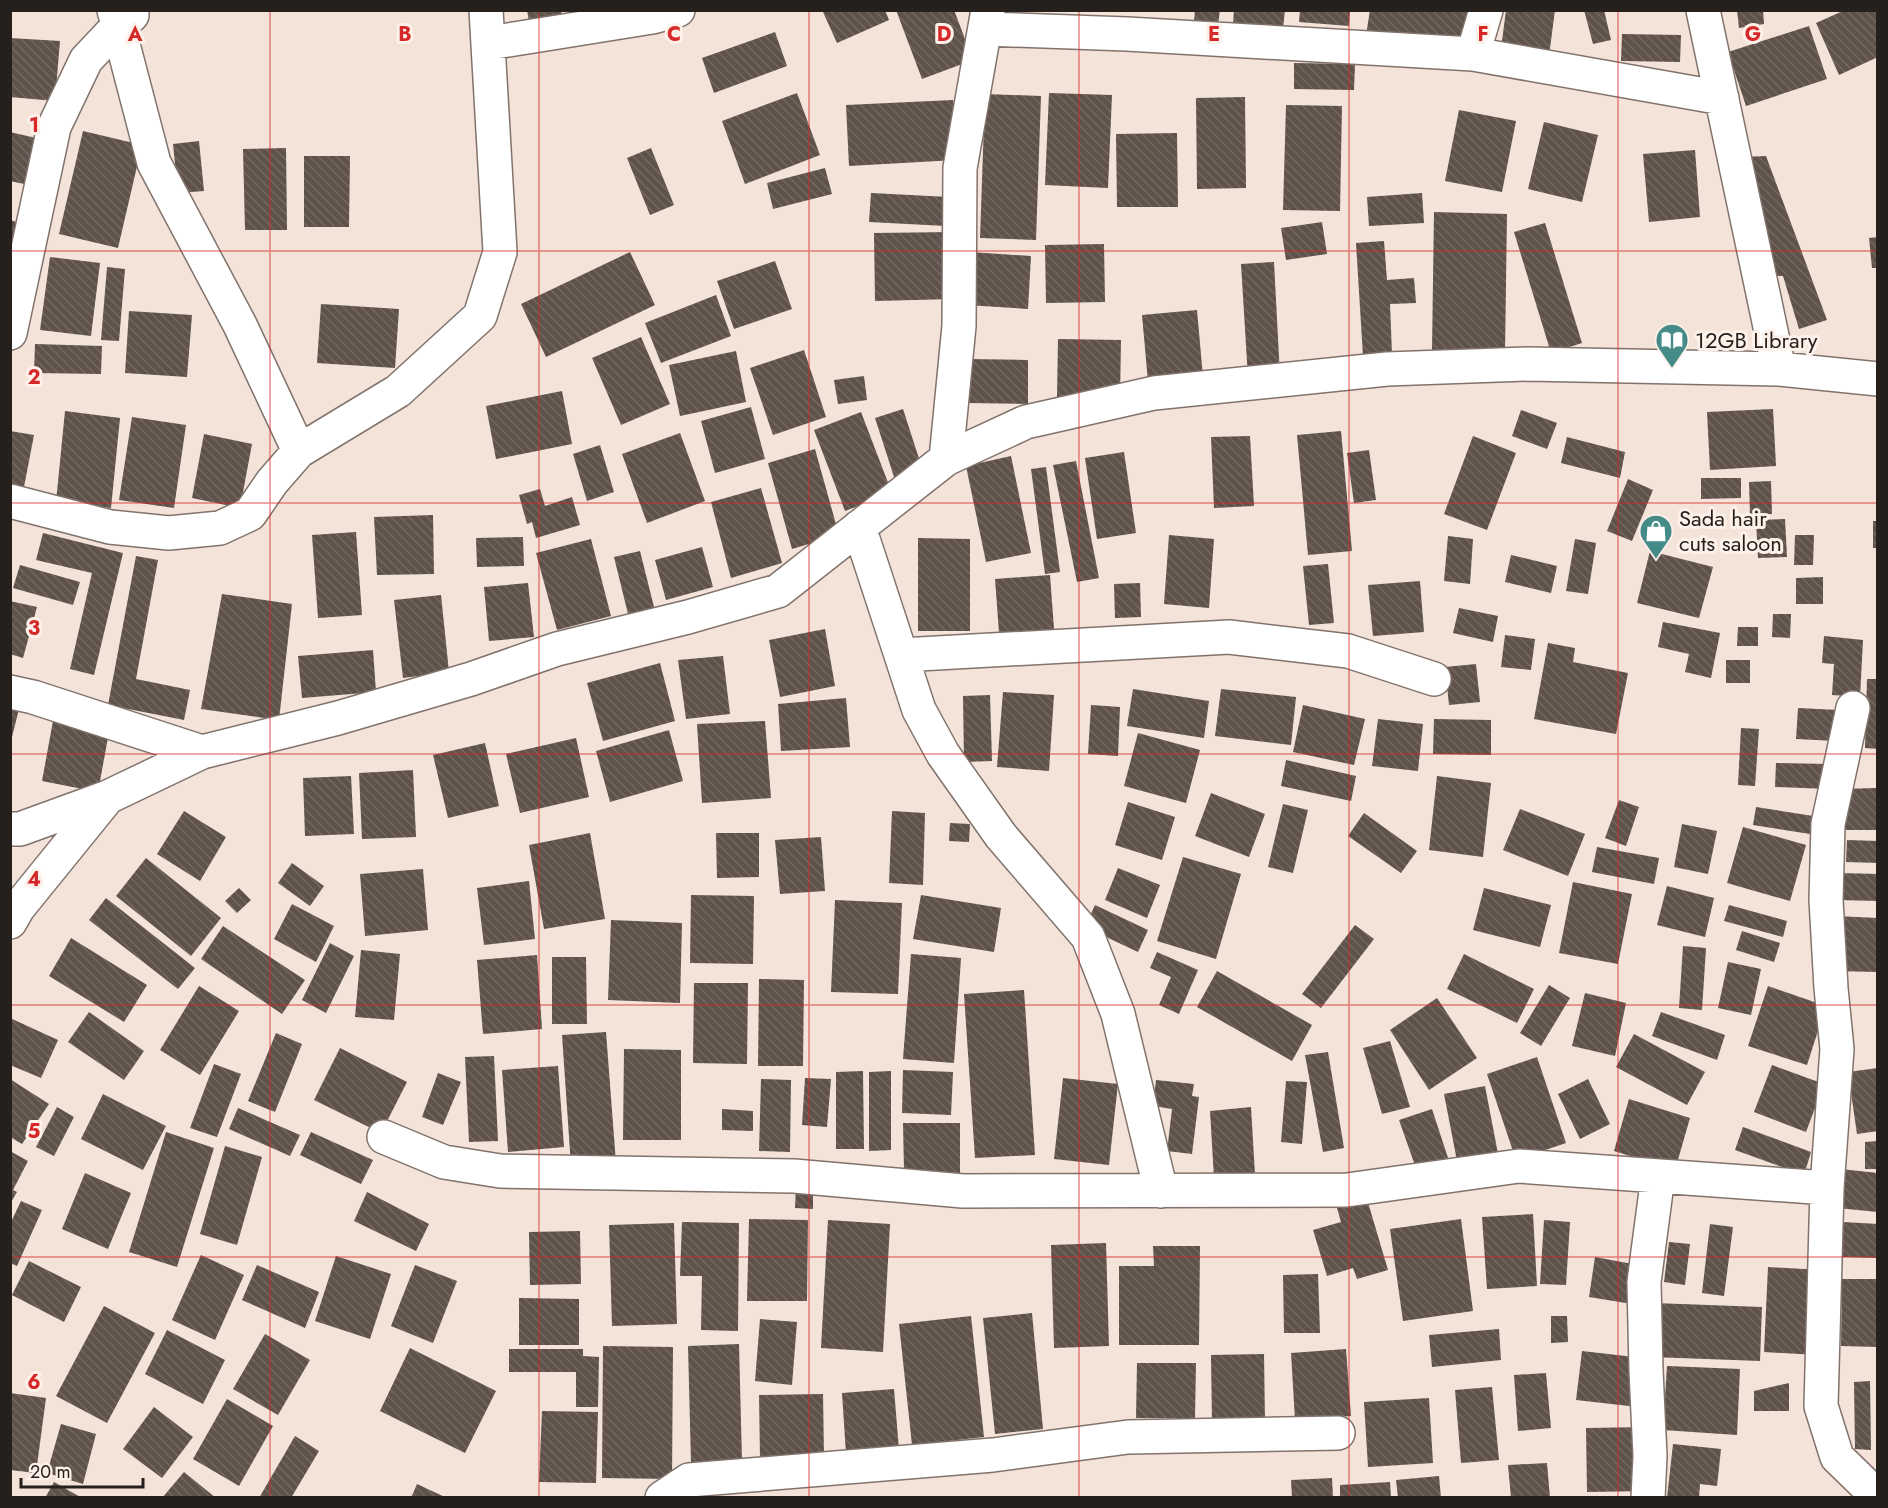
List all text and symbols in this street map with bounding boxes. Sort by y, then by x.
text: A [127,20,143,49]
text: B [398,20,412,49]
text: C [667,20,681,49]
text: D [937,20,951,49]
text: E [1208,20,1220,49]
text: F [1477,20,1489,49]
text: G [1745,20,1761,49]
text: 1 [29,111,39,140]
library icon: 12GB Library [1654,322,1690,369]
place label: 12GB Library [1695,324,1818,356]
text: 2 [27,363,41,392]
place label: Sada hair cuts saloon [1679,502,1782,559]
shop icon: Sada hair cuts saloon [1638,513,1674,560]
text: 3 [28,614,40,643]
text: 4 [27,865,41,894]
text: 5 [28,1117,41,1146]
text: 6 [27,1368,41,1397]
scale bar [21,1451,142,1489]
text: 20 m [30,1459,70,1485]

